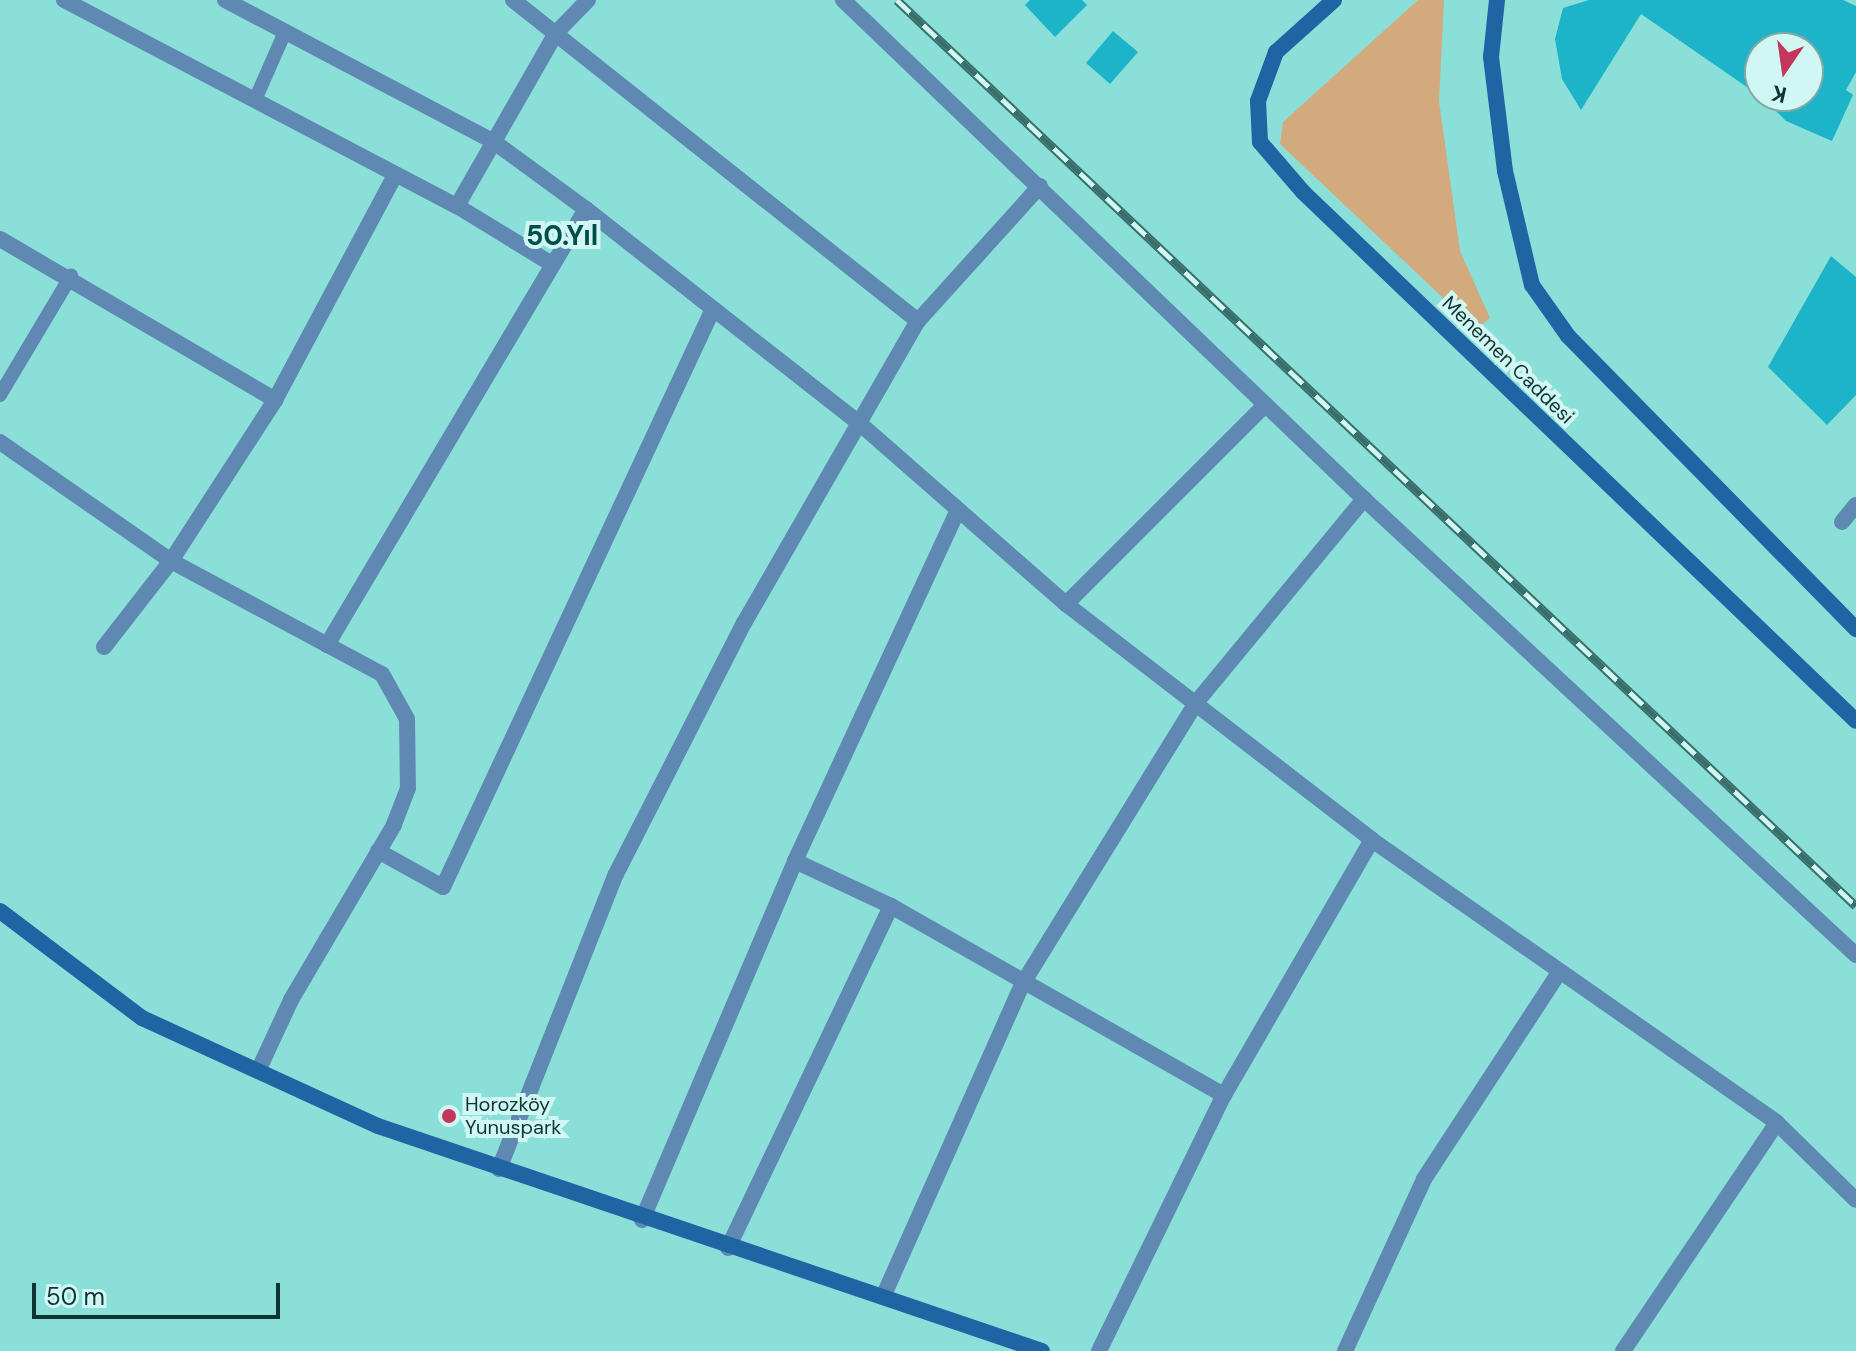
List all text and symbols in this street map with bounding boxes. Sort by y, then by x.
north arrow [1744,32,1824,112]
text: K [1769,78,1789,110]
district label: 50.Yıl [526,219,598,253]
street label: Menemen Caddesi [1437,291,1579,429]
place label: Horozköy Yunuspark [465,1092,561,1139]
marker: Horozköy Yunuspark [440,1107,458,1125]
scale bar [36,1267,284,1317]
text: 50 m [46,1281,105,1312]

